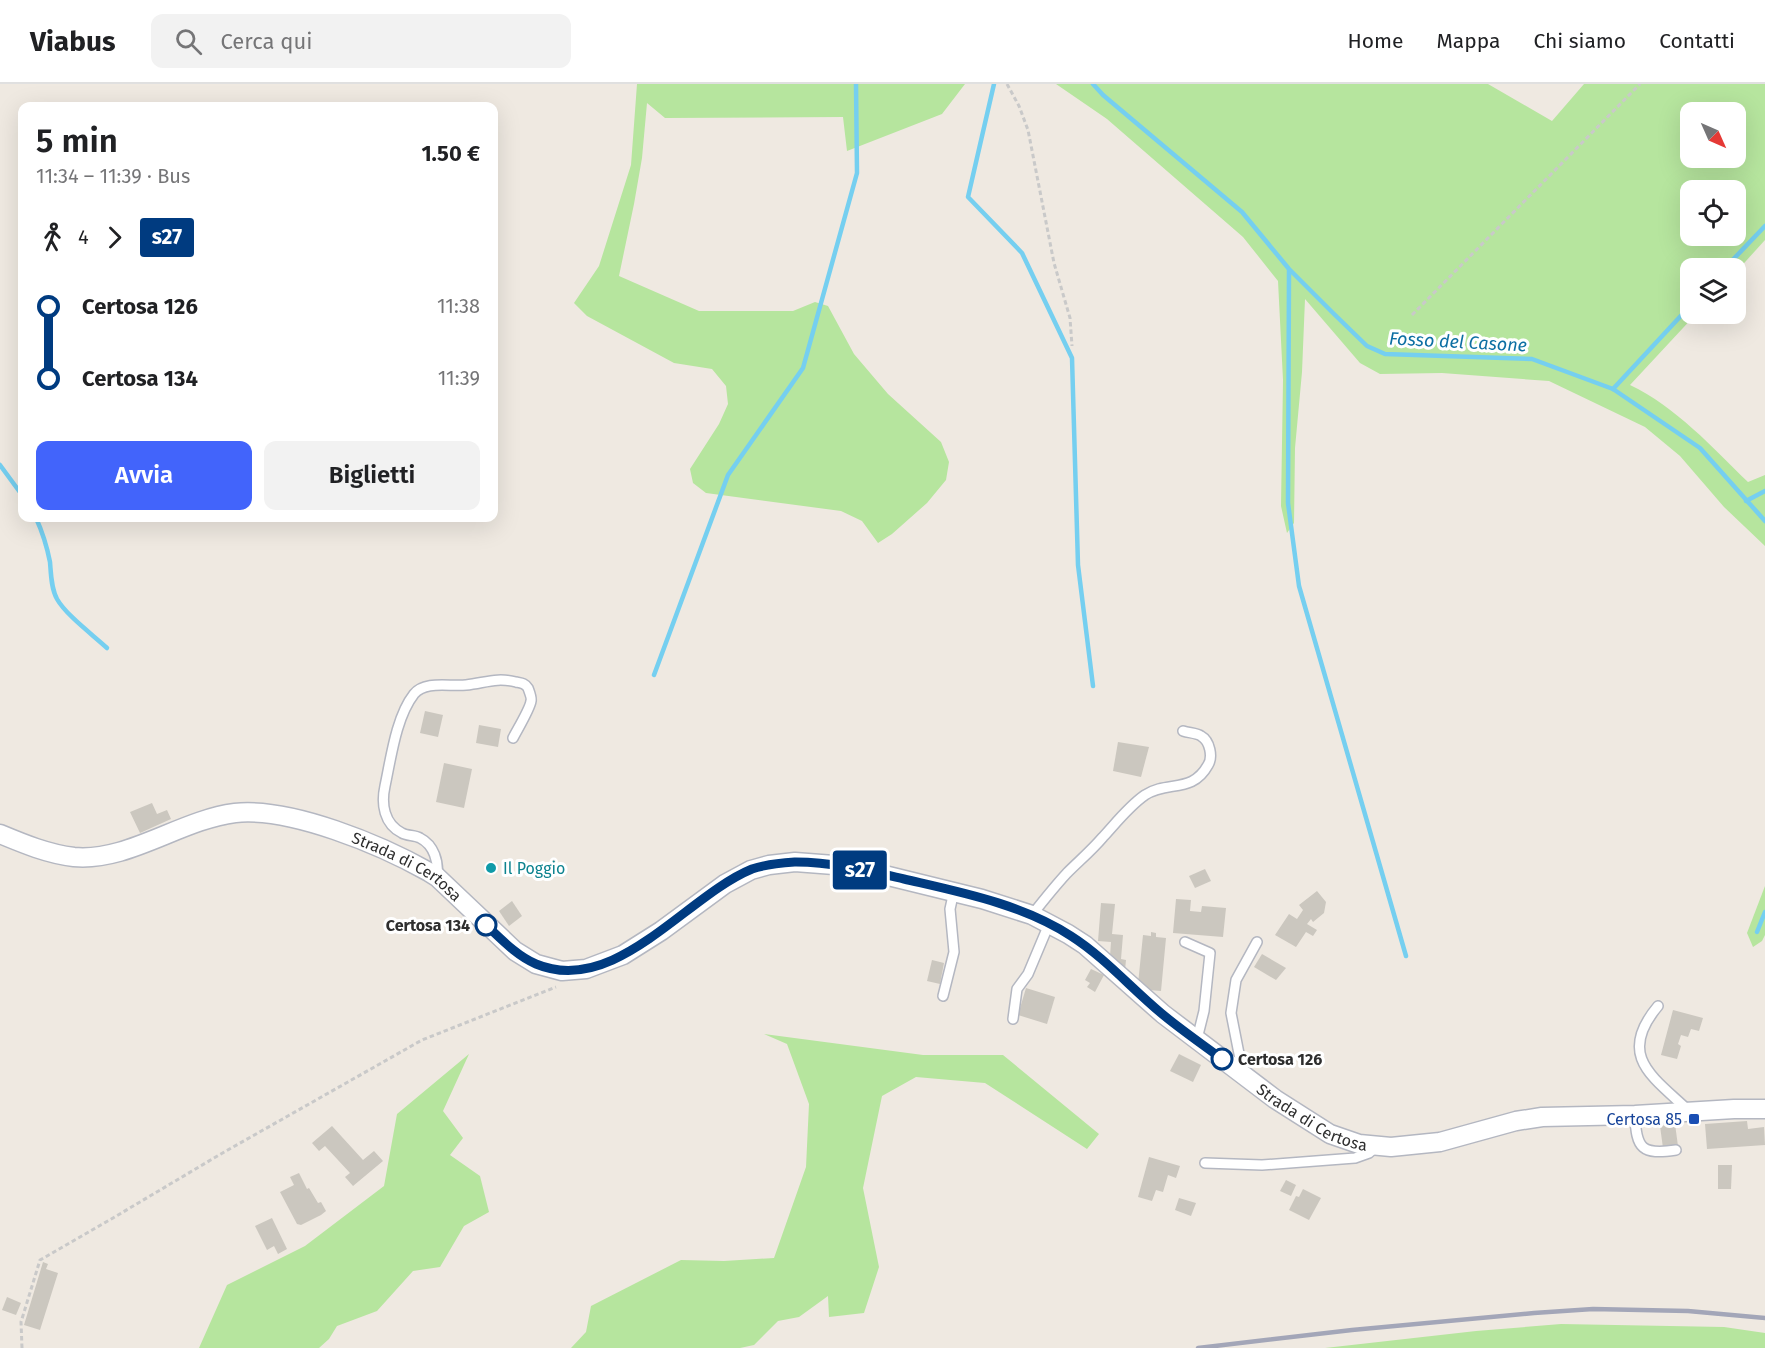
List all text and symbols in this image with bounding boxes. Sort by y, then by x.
search box [151,14,571,68]
text: Viabus [30,25,115,58]
icon: search [172,25,205,58]
text: Cerca qui [220,28,312,55]
text: Home [1347,28,1403,54]
text: Mappa [1436,28,1500,54]
text: Chi siamo [1533,28,1626,54]
text: Contatti [1659,28,1735,54]
north arrow [1680,102,1746,168]
map controls [1680,102,1746,324]
text: 5 min [36,121,118,161]
text: 1.50 € [421,140,480,167]
text: 11:34 – 11:39 · Bus [36,164,190,188]
button: locate [1680,180,1746,246]
icon: walk [36,221,69,254]
icon: forward [98,221,131,254]
text: s27 [152,224,182,250]
text: 4 [78,225,89,249]
button: layers [1680,258,1746,324]
text: Certosa 126 [82,293,198,320]
text: 11:38 [437,294,480,318]
water label: Fosso del Casone [1389,327,1527,357]
text: Certosa 134 [82,365,198,392]
text: 11:39 [438,366,480,390]
button: Avvia [36,441,252,510]
button: Biglietti [264,441,480,510]
street label: Strada di Certosa [349,828,466,905]
line badge: s27 [826,850,894,890]
text: s27 [845,857,875,883]
place label: Il Poggio [503,859,565,878]
marker: Il Poggio [484,861,498,875]
marker: Certosa 134 [475,914,497,936]
place label: Certosa 134 [386,916,470,935]
marker: Certosa 126 [1211,1048,1233,1070]
place label: Certosa 126 [1238,1050,1322,1069]
street label: Strada di Certosa [1253,1079,1368,1154]
place label: Certosa 85 [1606,1110,1682,1129]
marker: Certosa 85 [1687,1112,1701,1126]

